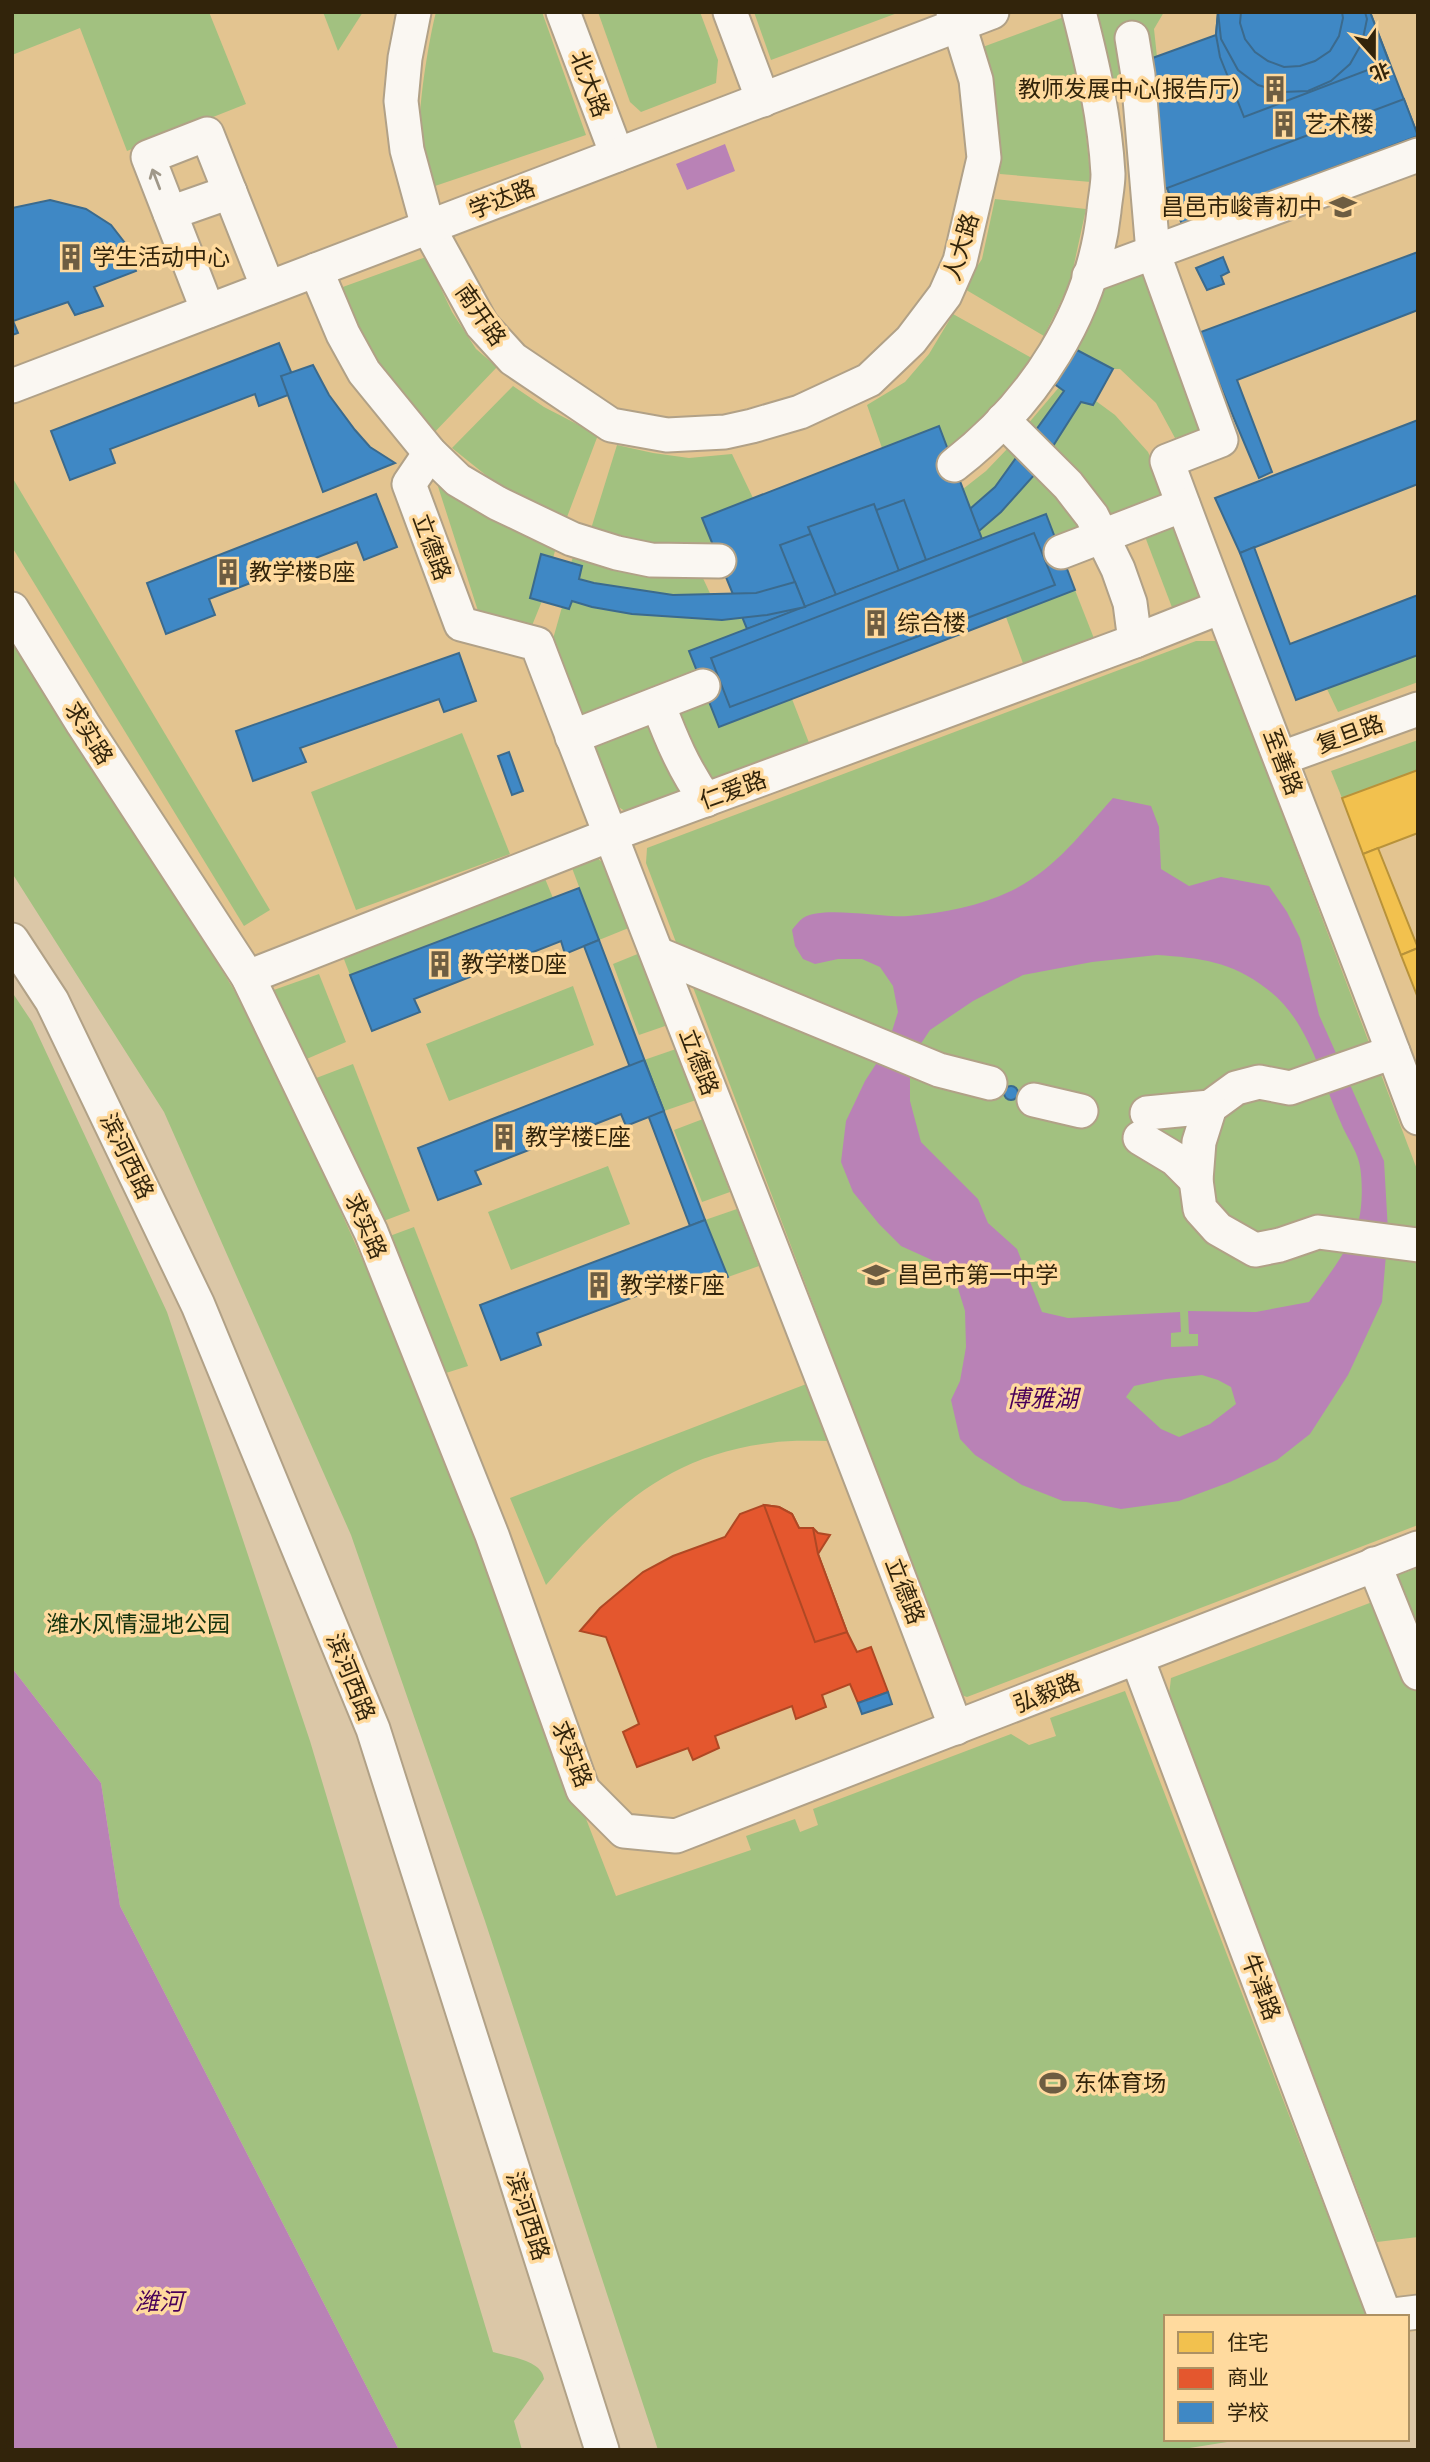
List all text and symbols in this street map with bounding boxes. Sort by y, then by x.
north arrow [1339,21,1409,91]
street label: 北大路 [565,46,616,121]
text: 北 [1367,58,1393,86]
place label: 教师发展中心(报告厅） [1018,74,1254,102]
building icon: 教师发展中心(报告厅） [1260,74,1290,104]
building icon: 艺术楼 [1269,109,1299,139]
place label: 艺术楼 [1305,109,1374,137]
one-way arrow [149,169,162,191]
street label: 学达路 [464,173,539,224]
place label: 昌邑市峻青初中 [1161,192,1322,220]
school or university icon: 昌邑市峻青初中 [1328,192,1358,222]
street label: 人大路 [937,210,984,284]
building icon: 学生活动中心 [56,242,86,272]
place label: 学生活动中心 [92,242,230,270]
street label: 南开路 [451,278,513,351]
street label: 立德路 [408,509,458,584]
building icon: 教学楼B座 [213,557,243,587]
place label: 教学楼B座 [249,557,355,585]
building icon: 综合楼 [861,608,891,638]
place label: 综合楼 [897,608,966,636]
street label: 求实路 [60,696,120,769]
street label: 复旦路 [1312,708,1387,758]
street label: 至善路 [1258,724,1309,799]
street label: 仁爱路 [695,764,770,814]
building icon: 教学楼D座 [425,949,455,979]
place label: 教学楼D座 [461,949,567,977]
street label: 立德路 [674,1024,725,1099]
street label: 滨河西路 [95,1108,161,1203]
building icon: 教学楼E座 [489,1122,519,1152]
place label: 教学楼E座 [525,1122,631,1150]
street label: 求实路 [340,1188,394,1263]
school or university icon: 昌邑市第一中学 [861,1260,891,1290]
place label: 昌邑市第一中学 [897,1260,1058,1288]
building icon: 教学楼F座 [584,1270,614,1300]
place label: 教学楼F座 [620,1270,725,1298]
water label: 博雅湖 [1006,1383,1082,1412]
street label: 立德路 [880,1553,931,1628]
park label: 潍水风情湿地公园 [46,1609,230,1637]
street label: 滨河西路 [322,1629,382,1725]
street label: 弘毅路 [1009,1667,1084,1718]
street label: 求实路 [547,1716,599,1791]
street label: 牛津路 [1236,1949,1287,2024]
sports icon: 东体育场 [1038,2068,1068,2098]
place label: 东体育场 [1074,2068,1166,2096]
street label: 滨河西路 [501,2168,556,2264]
water label: 潍河 [135,2286,187,2315]
legend [1164,2315,1409,2441]
text: 住宅 [1227,2329,1269,2354]
text: 商业 [1227,2364,1269,2389]
text: 学校 [1227,2399,1269,2424]

